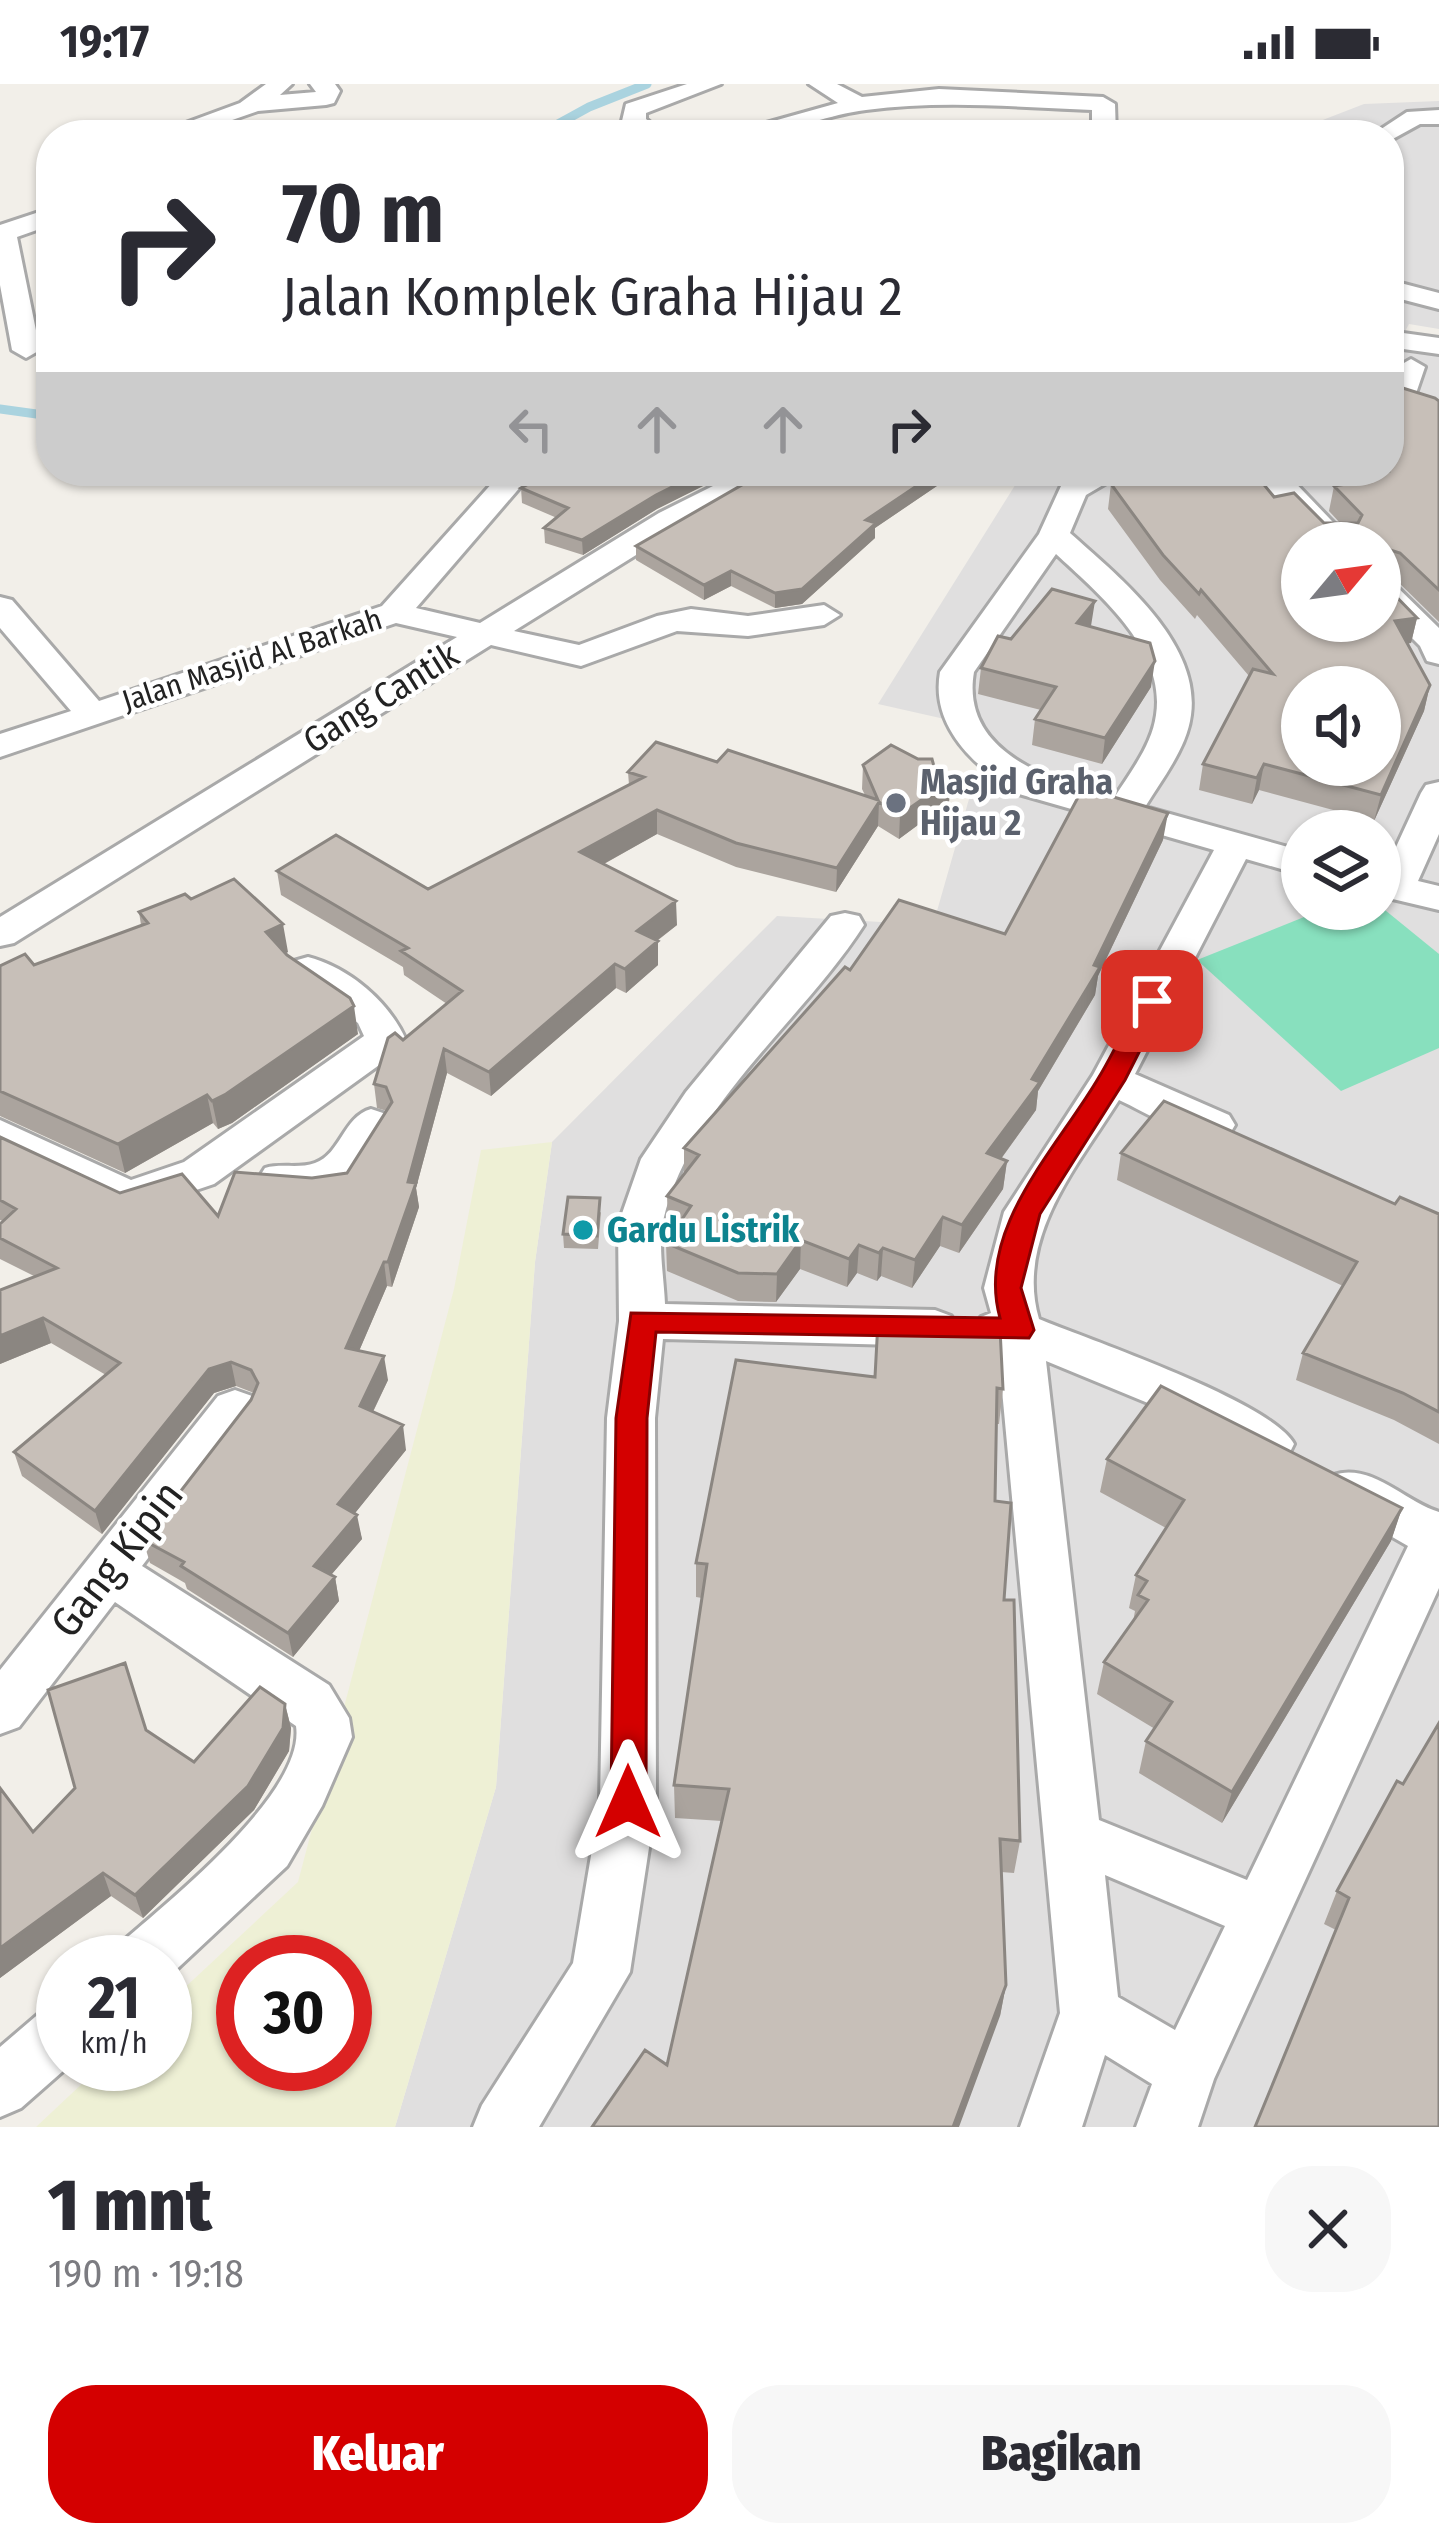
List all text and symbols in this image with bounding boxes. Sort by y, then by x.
text: 19:17 [60,15,149,69]
text: 70 m [282,163,444,264]
icon: right [84,168,240,324]
text: Jalan Komplek Graha Hijau 2 [282,265,903,329]
icon: left [498,396,564,462]
icon: ahead [624,396,690,462]
icon: ahead [750,396,816,462]
icon: right [876,396,942,462]
north arrow [1281,522,1401,642]
map controls [1281,522,1401,930]
street label: Jalan Masjid Al Barkah [117,601,387,719]
street label: Gang Cantik [295,633,467,763]
button: sound [1281,666,1401,786]
place label: Masjid Graha Hijau 2 [920,760,1113,845]
marker: Masjid Graha Hijau 2 [883,790,909,816]
button: layers [1281,810,1401,930]
pin [1101,950,1203,1052]
icon: arrive [1119,968,1185,1034]
place label: Gardu Listrik [607,1208,800,1252]
marker: Gardu Listrik [570,1217,596,1243]
street label: Gang Kipin [41,1471,193,1647]
position arrow [565,1739,691,1865]
speed limit sign: 30 [216,1935,372,2091]
text: 21 [88,1962,140,2034]
text: km/h [81,2025,147,2061]
text: 1 mnt [48,2163,212,2249]
button: close [1265,2166,1391,2292]
text: 190 m · 19:18 [48,2251,244,2297]
button: Keluar [48,2385,708,2523]
button: Bagikan [732,2385,1391,2523]

